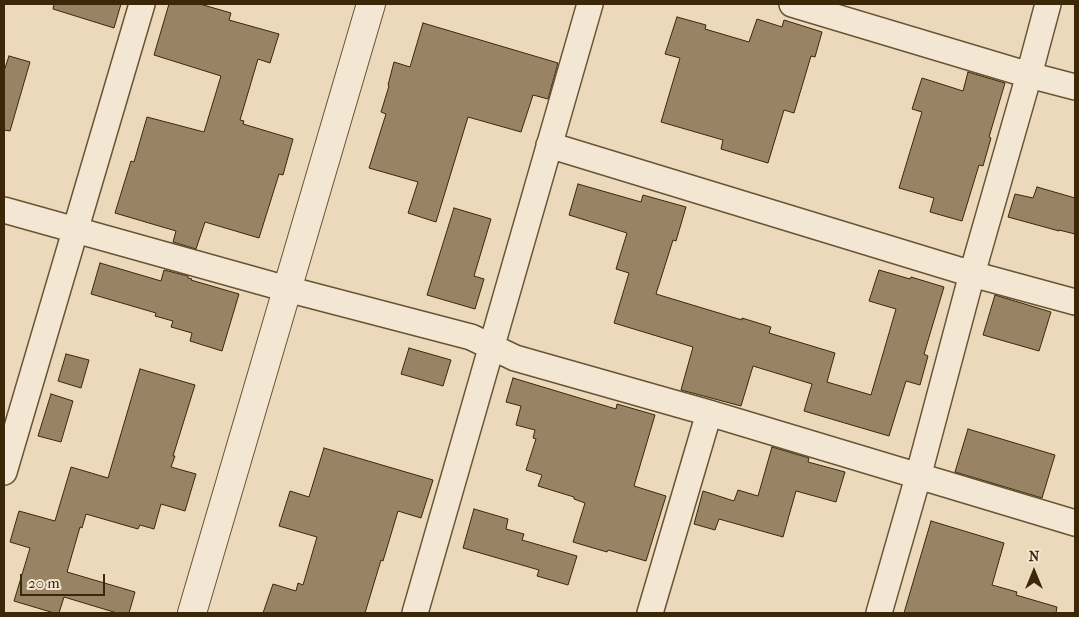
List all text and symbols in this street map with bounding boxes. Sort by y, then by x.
north arrow [1009,547,1059,597]
text: N [1029,548,1039,565]
scale bar [22,564,108,596]
text: 20 m [28,574,60,592]

